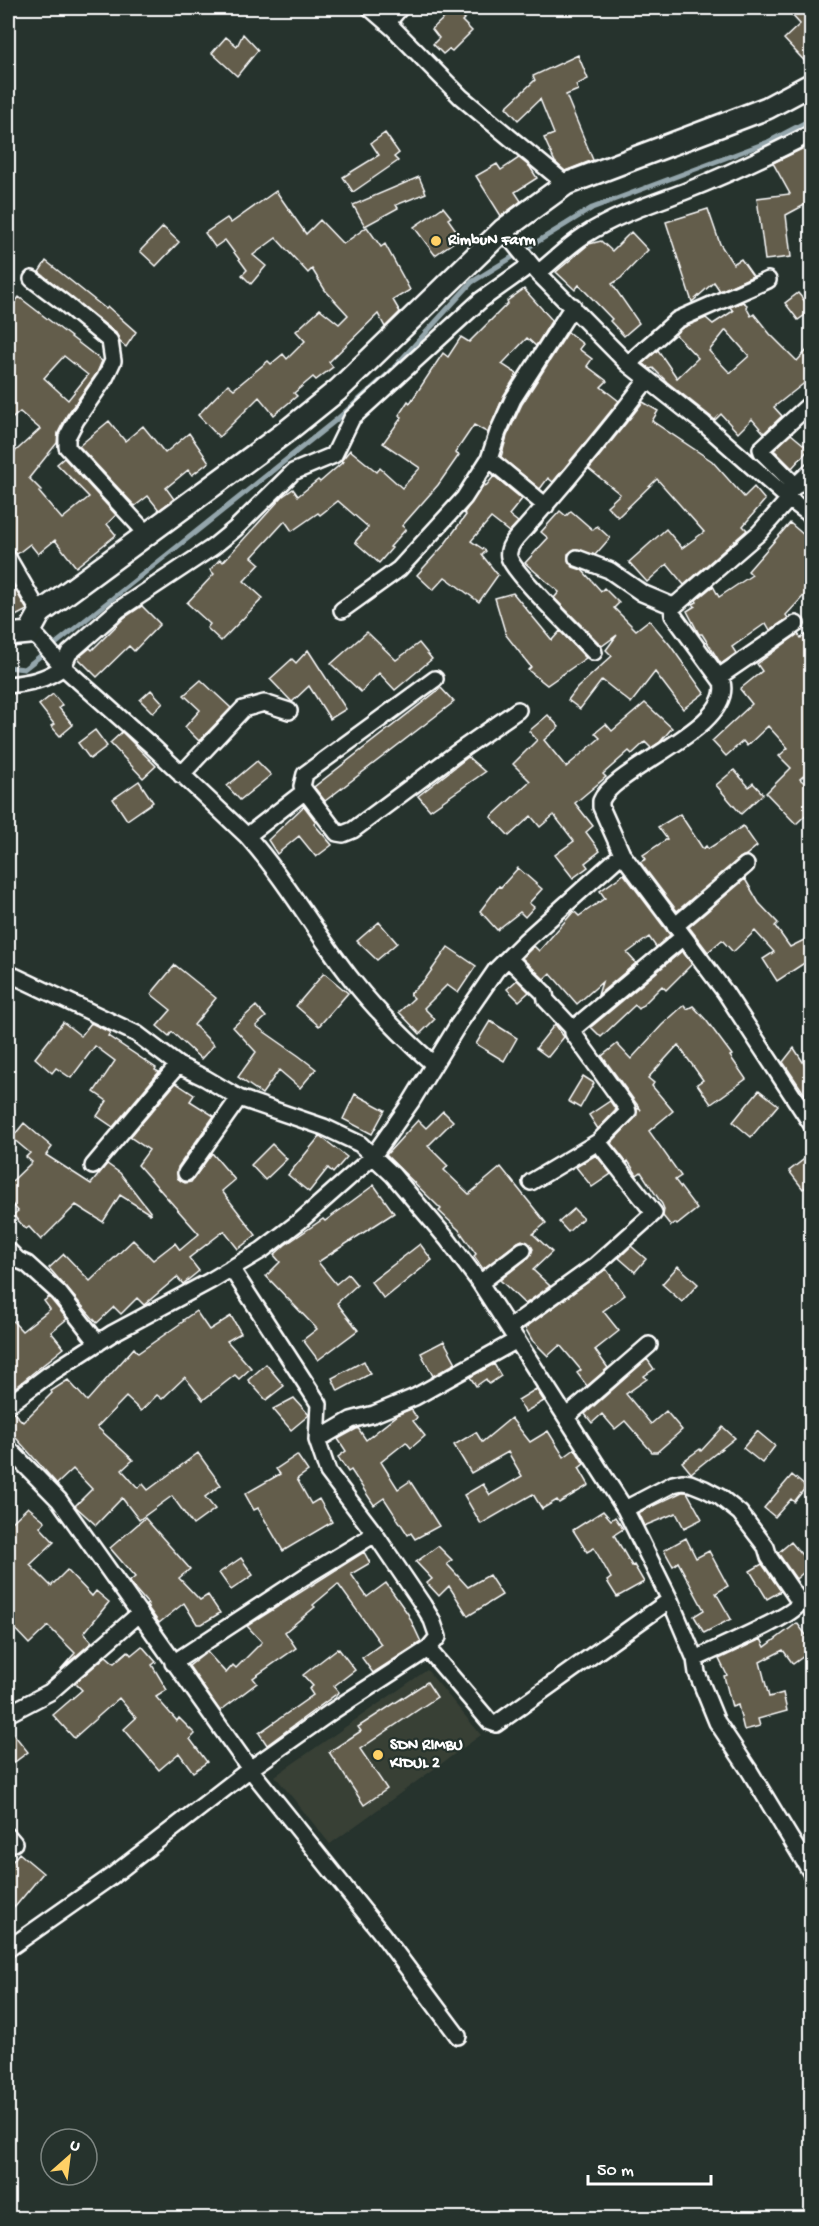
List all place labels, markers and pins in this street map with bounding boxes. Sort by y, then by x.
place label: RimbuN Farm [447,232,536,251]
marker: RimbuN Farm [429,234,443,248]
place label: SDN RIMBU KIDUL 2 [389,1737,464,1774]
marker: SDN RIMBU KIDUL 2 [371,1748,385,1762]

